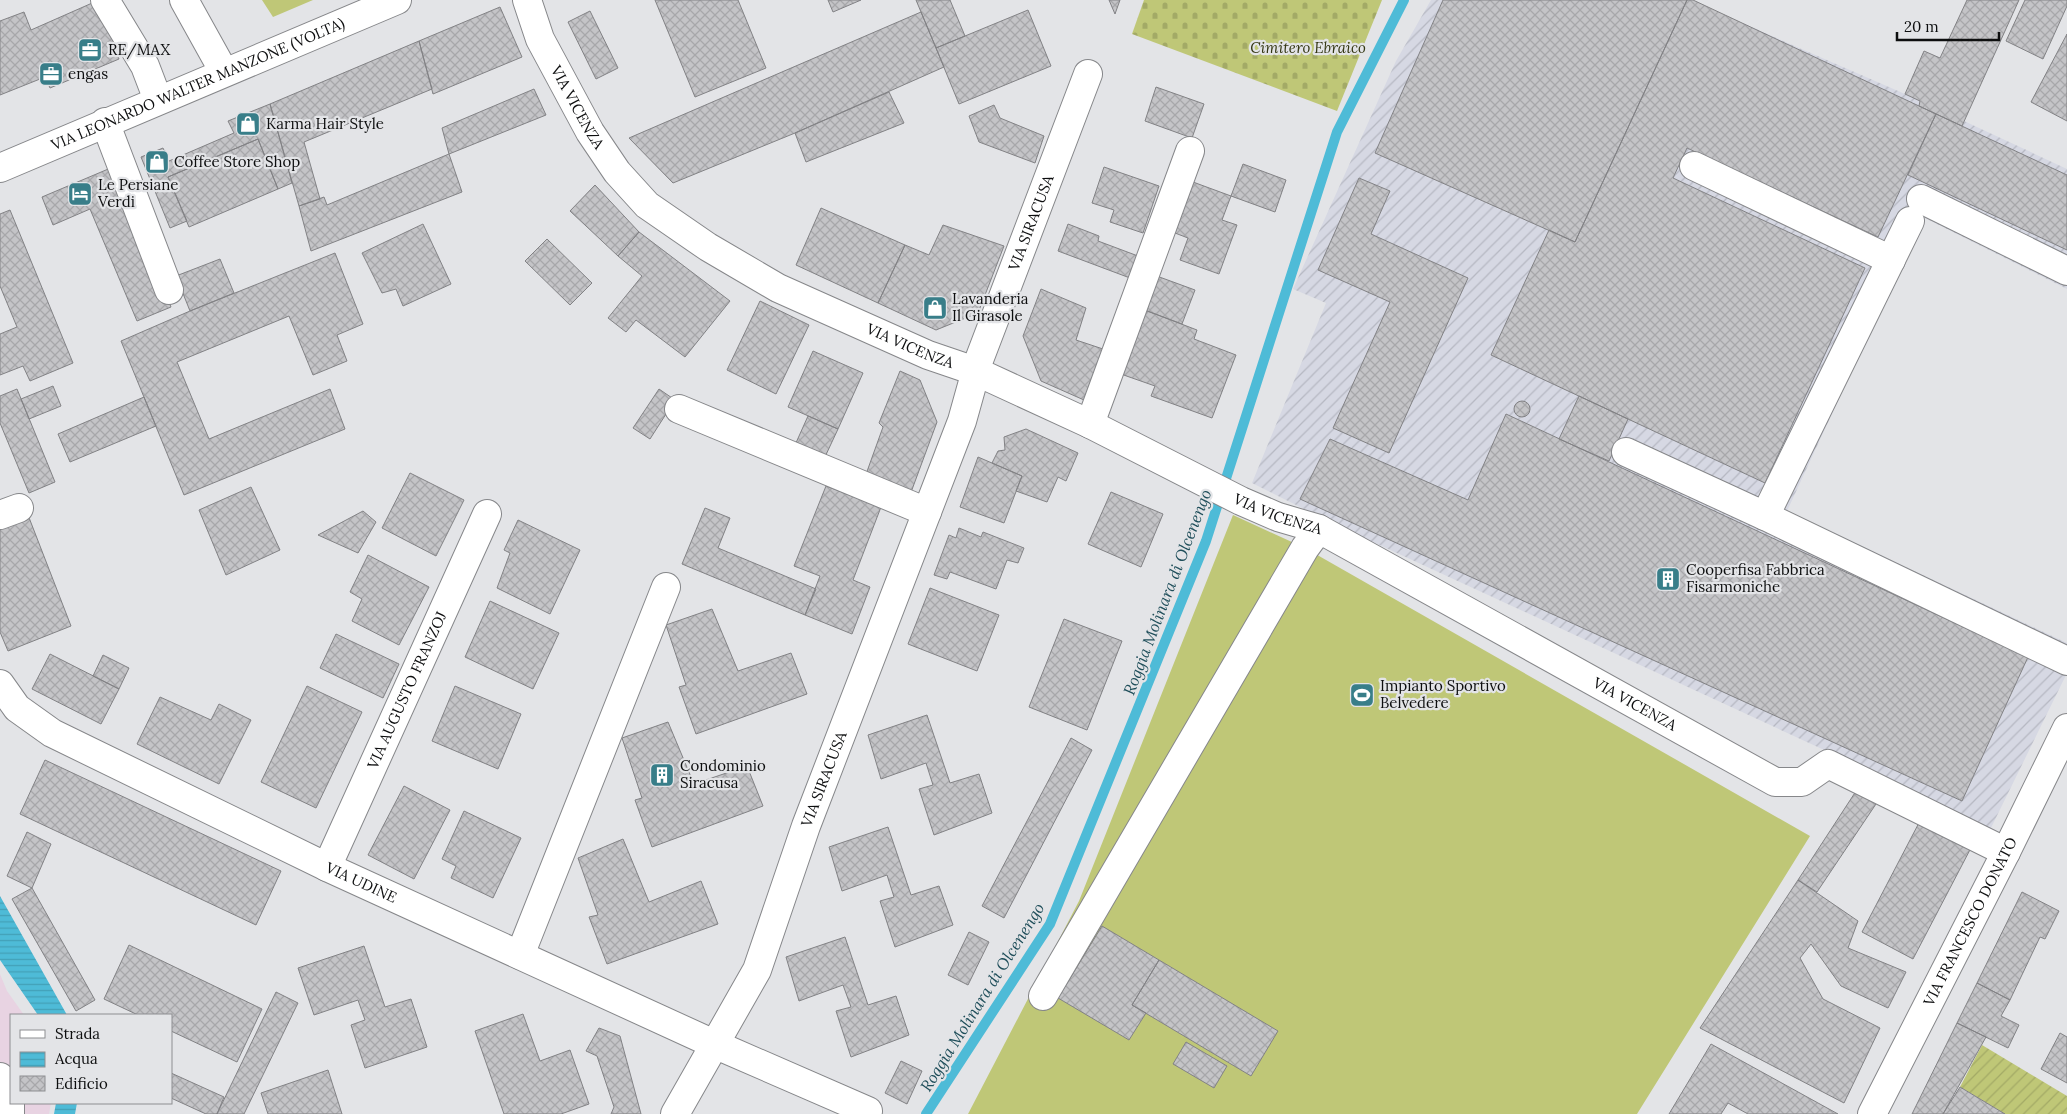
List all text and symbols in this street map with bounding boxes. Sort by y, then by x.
scale bar [1897,10,2000,42]
street label: VIA LEONARDO WALTER MANZONE (VOLTA) [47,13,348,155]
text: 20 m [1904,17,1939,36]
office icon: RE/MAX [77,37,103,63]
park label: Cimitero Ebraico [1250,38,1366,57]
place label: RE/MAX [108,40,171,60]
office icon: engas [38,61,64,87]
street label: VIA VICENZA [547,61,609,153]
place label: engas [68,64,108,83]
shop icon: Karma Hair Style [235,111,261,137]
place label: Karma Hair Style [266,114,384,133]
shop icon: Coffee Store Shop [144,149,170,175]
place label: Coffee Store Shop [174,152,300,171]
street label: VIA SIRACUSA [1004,172,1058,274]
place label: Le Persiane Verdi [97,175,178,211]
hotel icon: Le Persiane Verdi [67,181,93,207]
place label: Lavanderia Il Girasole [952,289,1029,325]
shop icon: Lavanderia Il Girasole [922,295,948,321]
street label: VIA VICENZA [863,318,957,372]
water label: Roggia Molinara di Olcenengo [1119,486,1215,698]
street label: VIA VICENZA [1230,488,1325,539]
place label: Cooperfisa Fabbrica Fisarmoniche [1686,560,1825,596]
building icon: Cooperfisa Fabbrica Fisarmoniche [1655,566,1681,592]
street label: VIA AUGUSTO FRANZOJ [362,608,451,773]
street label: VIA VICENZA [1589,673,1681,735]
place label: Impianto Sportivo Belvedere [1380,676,1506,712]
sports icon: Impianto Sportivo Belvedere [1349,682,1375,708]
street label: VIA SIRACUSA [796,728,851,830]
place label: Condominio Siracusa [680,756,766,792]
building icon: Condominio Siracusa [649,762,675,788]
street label: VIA FRANCESCO DONATO [1918,834,2021,1010]
street label: VIA UDINE [322,857,400,907]
water label: Roggia Molinara di Olcenengo [916,899,1048,1095]
legend [10,1014,172,1104]
text: Strada [55,1024,100,1043]
text: Acqua [54,1049,98,1068]
text: Edificio [55,1074,108,1093]

